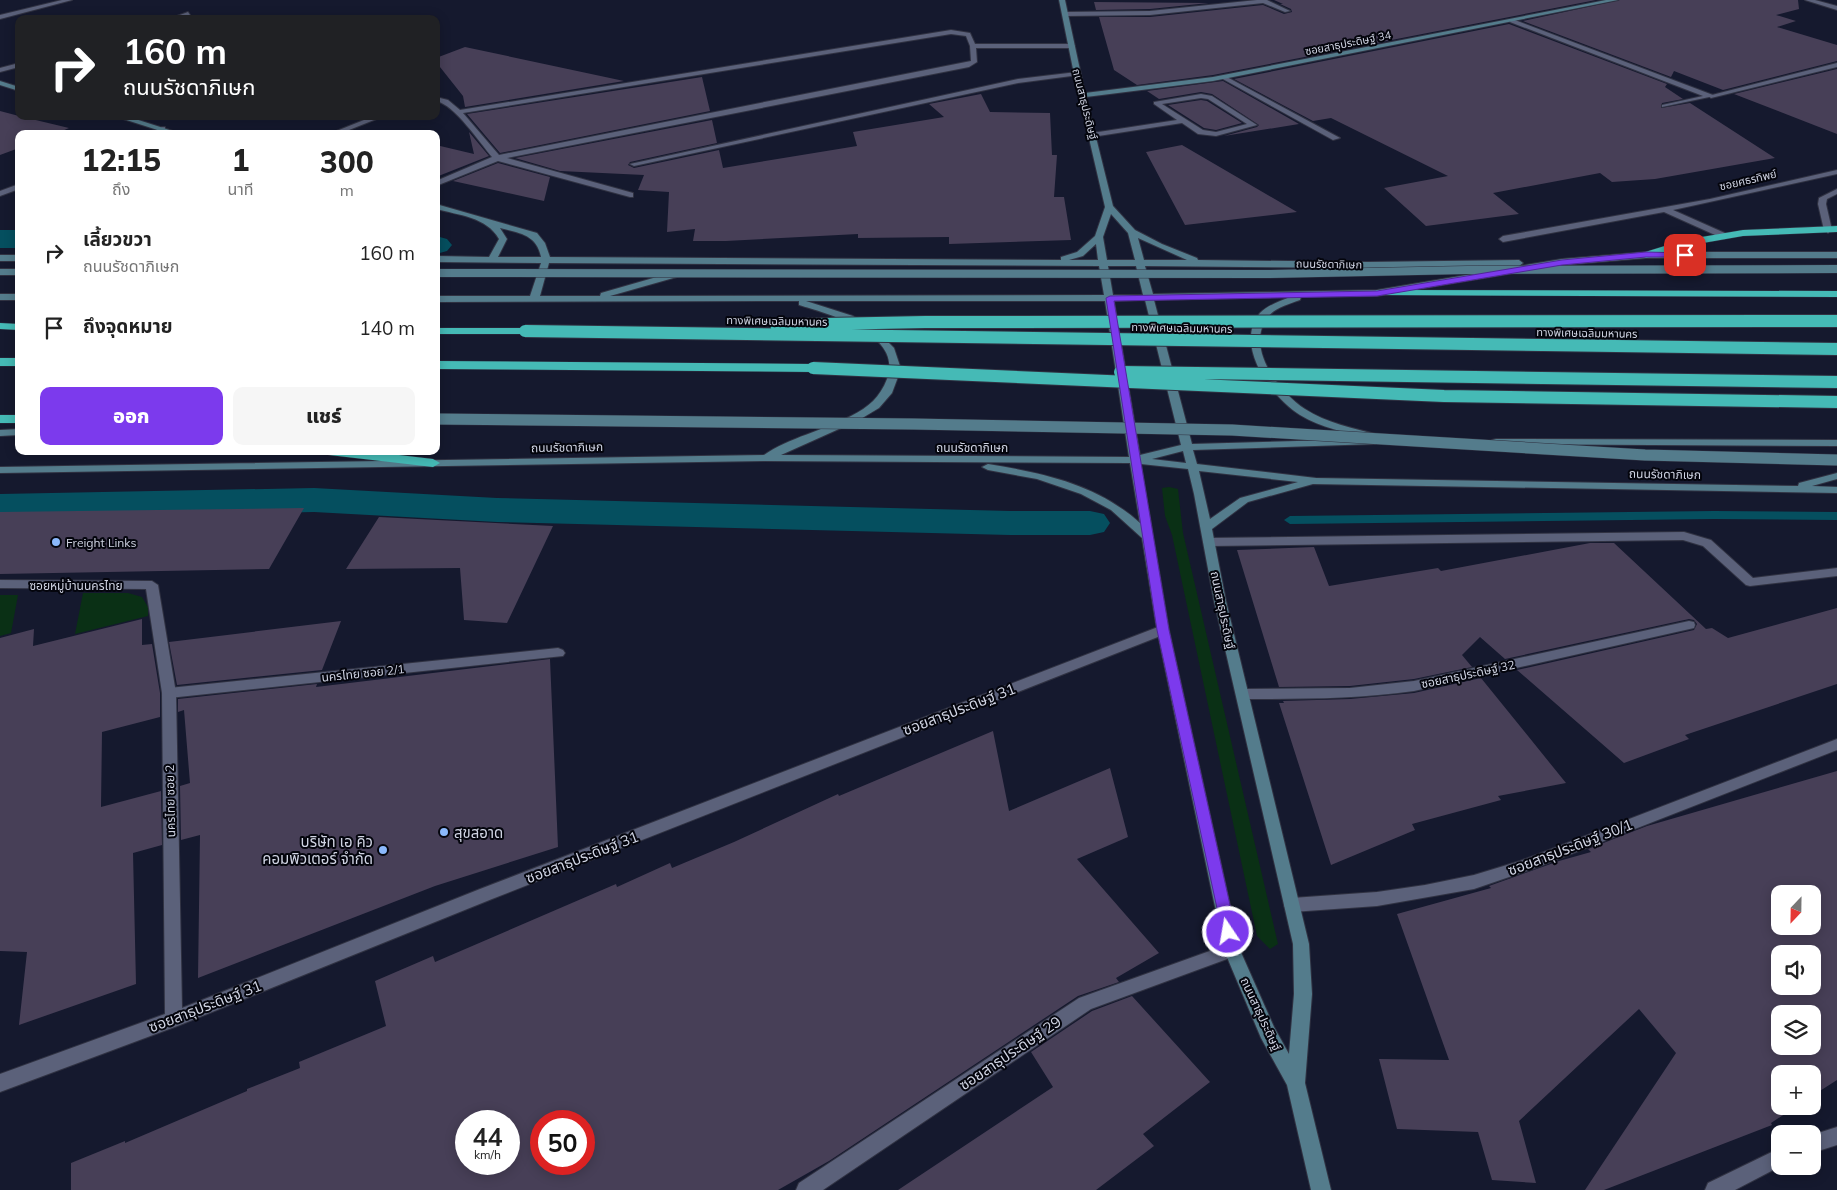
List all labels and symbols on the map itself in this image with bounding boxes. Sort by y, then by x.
street label: ซอยสาธุประดิษฐ์ 34 [1304,28,1393,58]
street label: ถนนสาธุประดิษฐ์ [1069,67,1101,141]
street label: ซอยศธรทิพย์ [1718,167,1778,193]
pin [1664,234,1706,276]
street label: ถนนรัชดาภิเษก [1296,256,1362,272]
street label: ทางพิเศษเฉลิมมหานคร [726,313,828,329]
street label: ทางพิเศษเฉลิมมหานคร [1131,320,1233,336]
street label: ทางพิเศษเฉลิมมหานคร [1536,325,1638,341]
street label: ถนนรัชดาภิเษก [531,439,603,455]
street label: ถนนรัชดาภิเษก [936,440,1008,455]
street label: ถนนรัชดาภิเษก [1629,466,1701,482]
place label: Freight Links [66,535,136,550]
marker: Freight Links [50,536,62,548]
street label: ถนนสาธุประดิษฐ์ [1207,570,1239,651]
street label: ซอยหมู่บ้านนครไทย [29,578,123,593]
street label: ซอยสาธุประดิษฐ์ 32 [1420,657,1516,691]
street label: นครไทย ซอย 2/1 [321,661,405,685]
street label: ซอยสาธุประดิษฐ์ 31 [900,679,1018,739]
street label: นครไทย ซอย 2 [162,764,178,838]
street label: ซอยสาธุประดิษฐ์ 30/1 [1505,814,1635,880]
place label: สุขสอาด [454,823,503,842]
marker: สุขสอาด [438,826,450,838]
street label: ซอยสาธุประดิษฐ์ 31 [523,827,641,887]
place label: บริษัท เอ คิว คอมพิวเตอร์ จำกัด [262,832,373,868]
marker: บริษัท เอ คิว คอมพิวเตอร์ จำกัด [377,844,389,856]
north arrow [1771,885,1821,935]
position arrow [1201,905,1253,957]
street label: ถนนสาธุประดิษฐ์ [1238,975,1285,1053]
street label: ซอยสาธุประดิษฐ์ 31 [146,976,264,1036]
street label: ซอยสาธุประดิษฐ์ 29 [955,1012,1065,1094]
speed limit sign: 50 [530,1110,595,1175]

